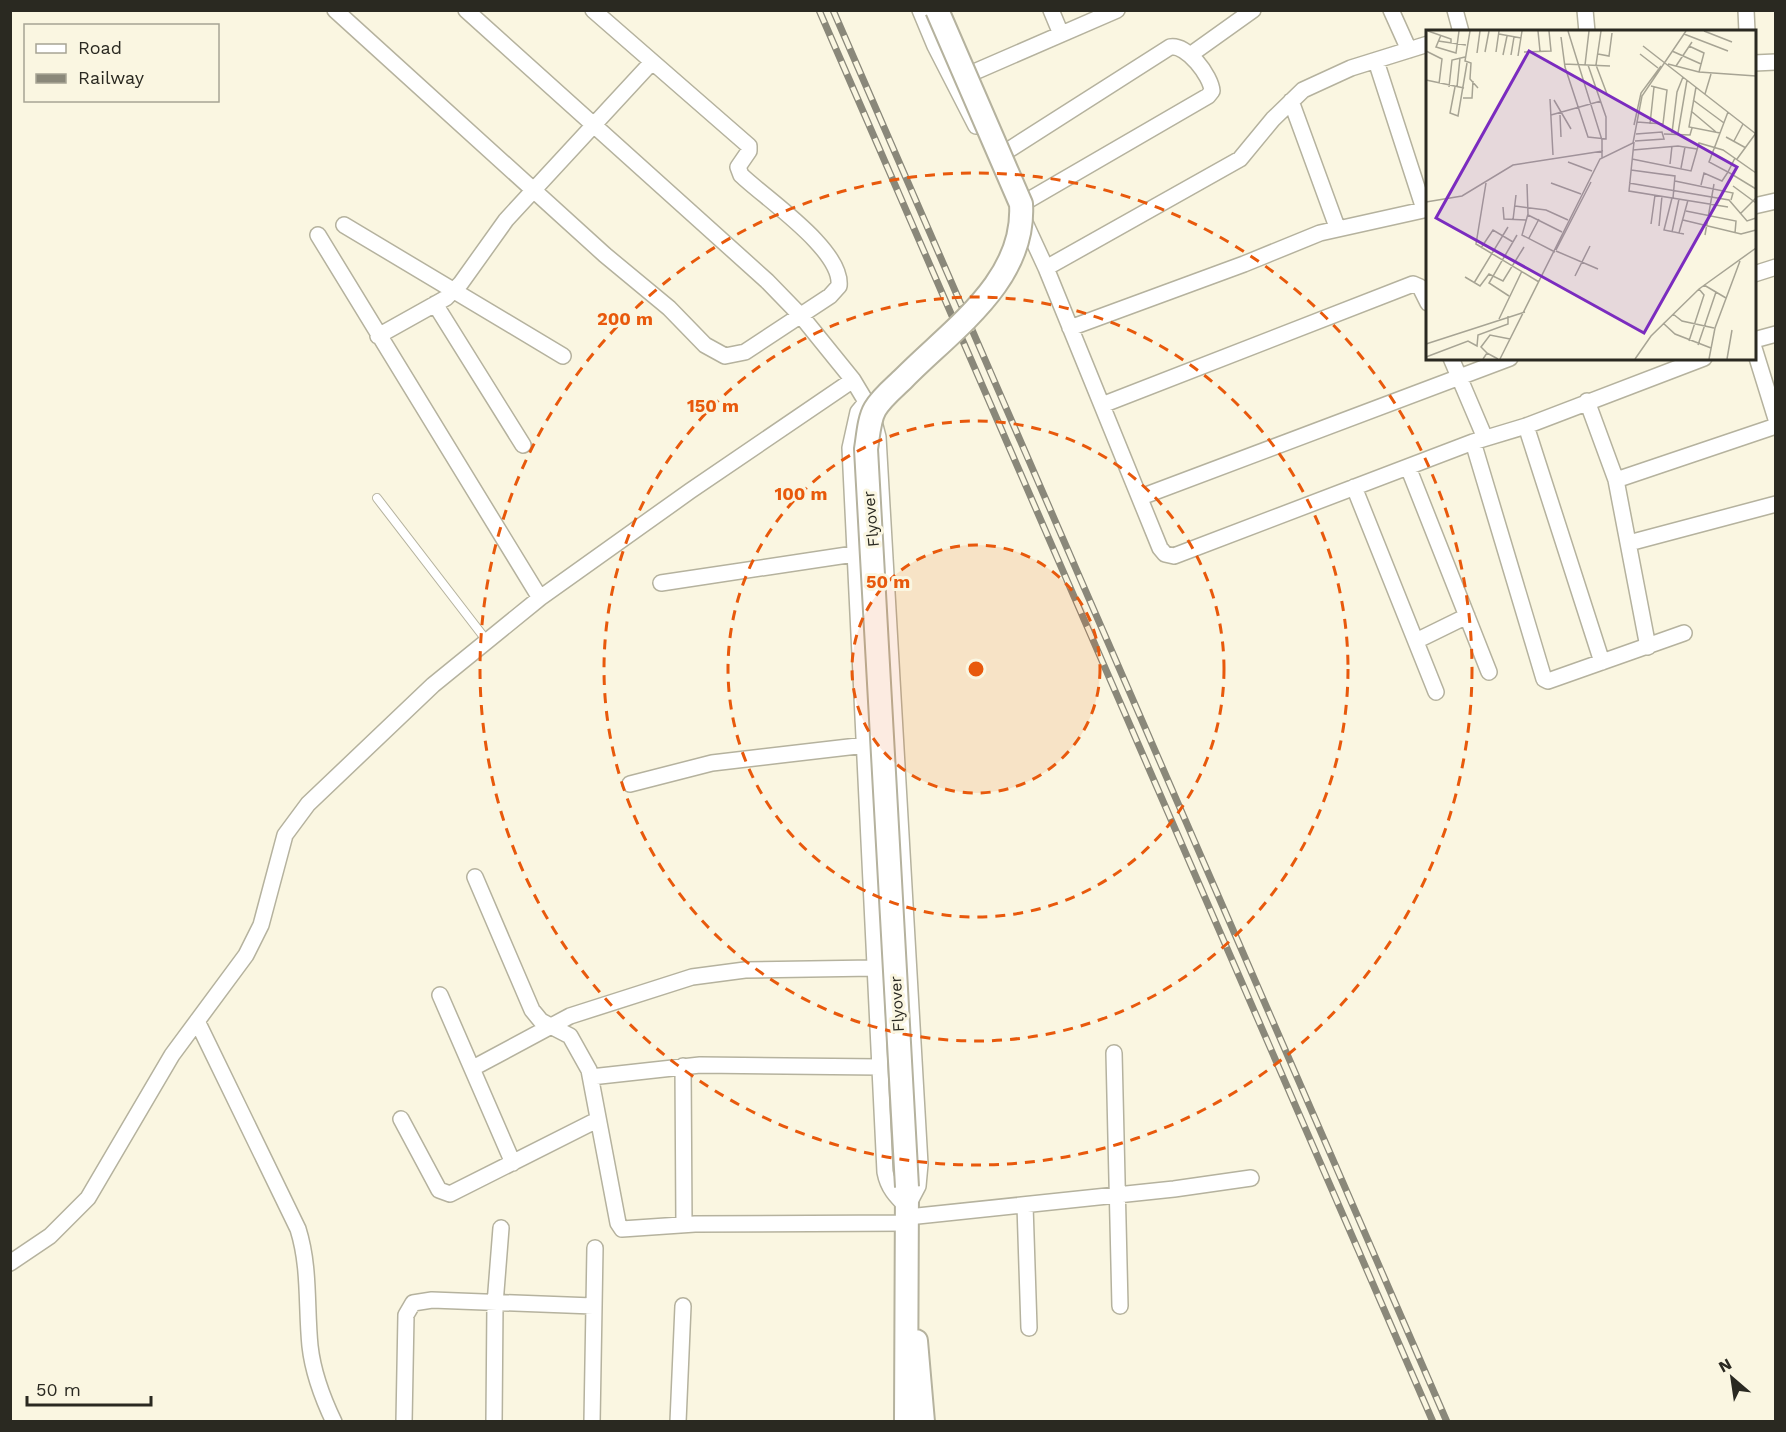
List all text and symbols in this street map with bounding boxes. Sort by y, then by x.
legend [24,24,219,102]
inset map [1426,30,1756,360]
text: Road [78,37,122,58]
text: Railway [78,67,145,88]
text: 200 m [597,308,653,329]
text: 150 m [687,395,739,416]
text: 100 m [774,483,828,504]
street label: Flyover [859,490,883,548]
text: 50 m [866,571,910,592]
centre of rings [966,659,986,679]
street label: Flyover [886,975,908,1033]
north arrow [1702,1348,1762,1408]
text: N [1715,1354,1735,1377]
scale bar [27,1369,152,1407]
text: 50 m [36,1379,81,1400]

